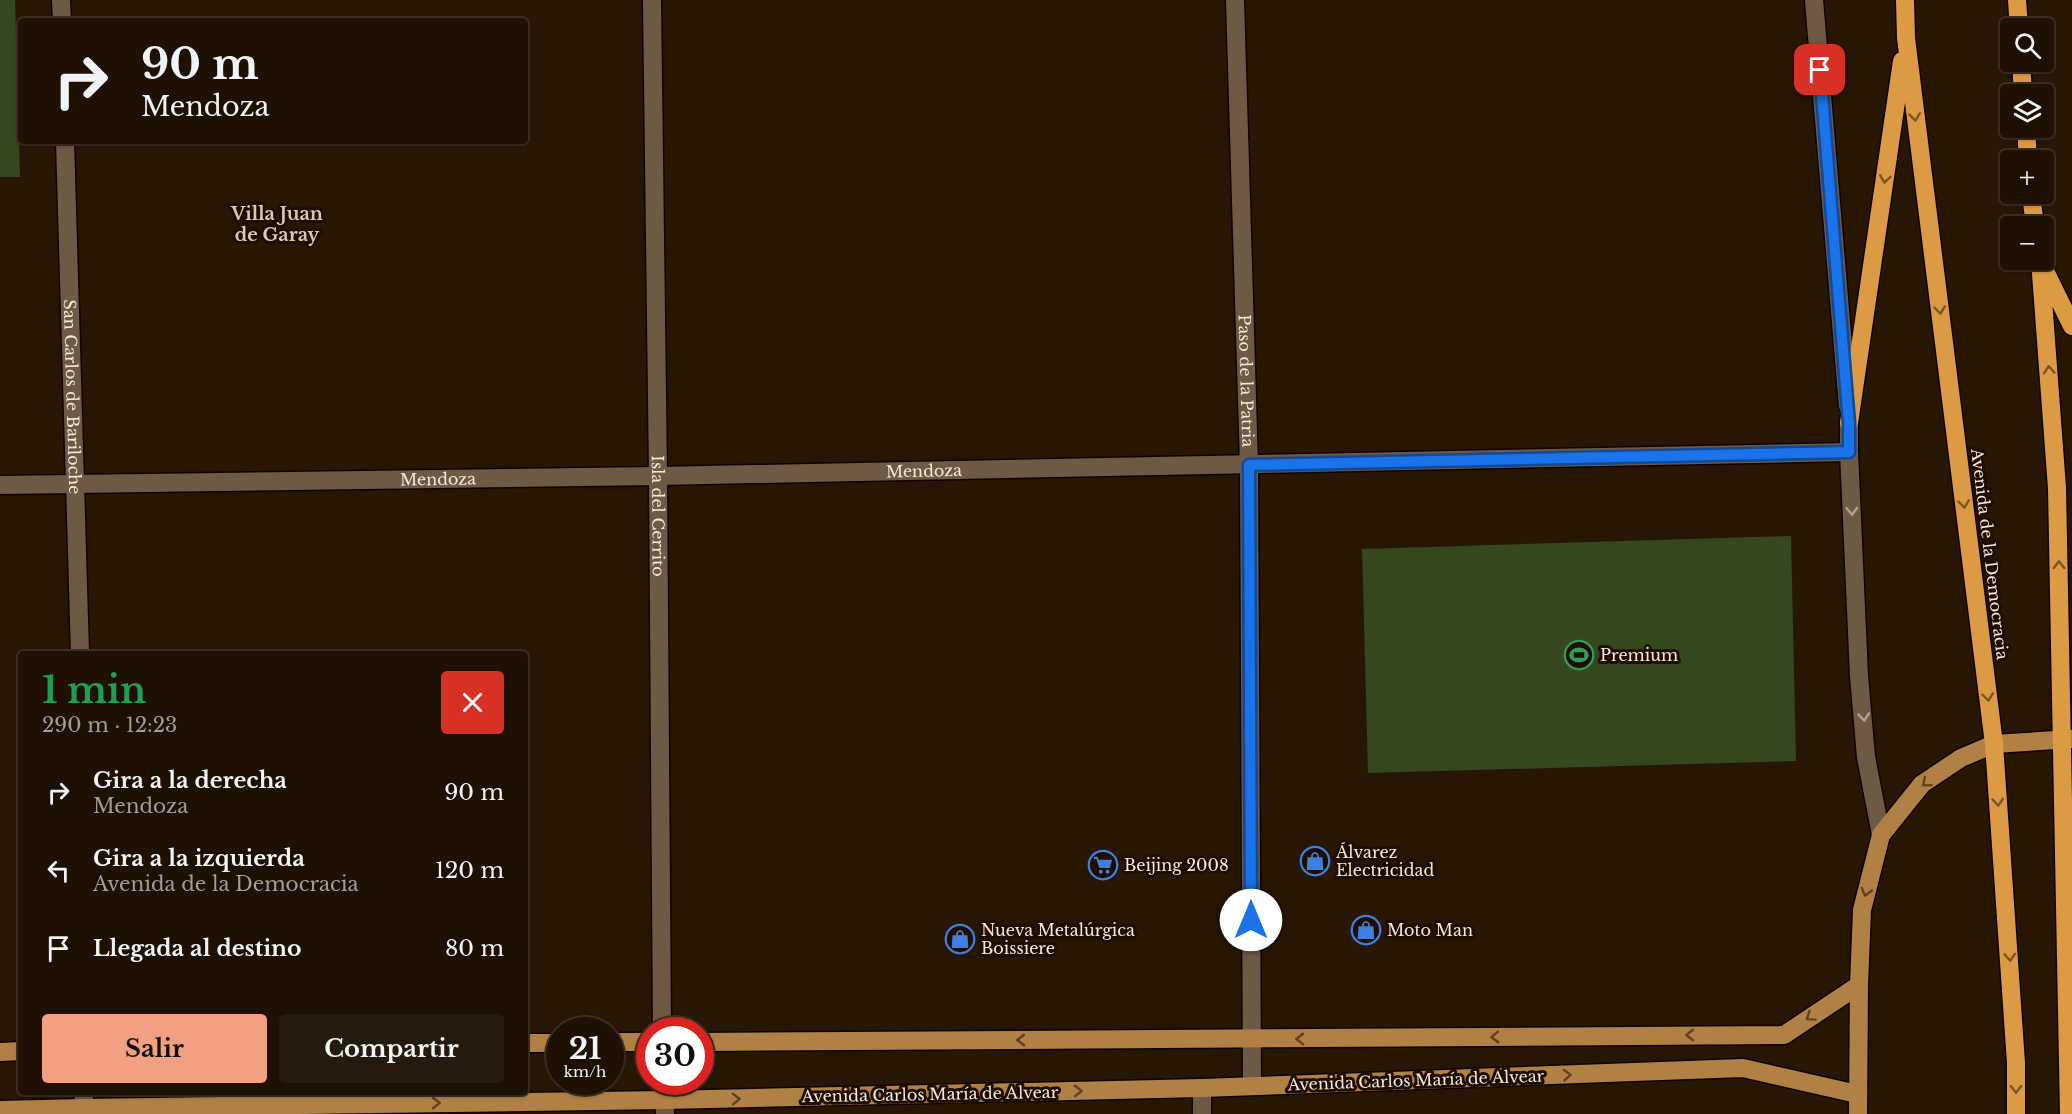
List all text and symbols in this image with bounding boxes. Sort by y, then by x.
map controls [2000,18,2054,270]
button: search [2000,18,2054,72]
text: 90 m [141,38,259,90]
icon: right [42,42,120,120]
pin [1794,44,1845,95]
icon: arrive [1803,53,1836,86]
button: layers [2000,84,2054,138]
text: Mendoza [141,90,270,123]
one-way arrow [1909,112,1921,121]
button: + [2000,150,2054,204]
one-way arrow [1879,174,1891,184]
district label: Villa Juan de Garay [230,203,323,246]
button: − [2000,216,2054,270]
street label: San Carlos de Bariloche [60,299,85,495]
one-way arrow [1933,306,1945,315]
street label: Paso de la Patria [1234,314,1258,448]
one-way arrow [2043,366,2056,375]
street label: Avenida de la Democracia [1967,446,2013,661]
street label: Isla del Cerrito [648,455,669,577]
street label: Mendoza [886,460,962,481]
street label: Mendoza [400,468,476,490]
one-way arrow [1957,499,1969,508]
one-way arrow [1845,506,1858,515]
one-way arrow [2053,561,2065,570]
sports icon: Premium [1563,639,1595,671]
place label: Premium [1600,645,1678,665]
text: 1 min [42,668,146,713]
button: close [441,671,504,734]
one-way arrow [1981,693,1994,702]
one-way arrow [1857,712,1870,721]
text: 290 m · 12:23 [42,713,177,737]
text: Gira a la derecha [93,767,287,794]
icon: right [42,776,75,809]
one-way arrow [1922,776,1932,787]
text: 90 m [444,779,504,806]
text: Mendoza [93,794,188,818]
one-way arrow [1992,798,2005,807]
place label: Álvarez Electricidad [1335,842,1434,880]
text: Gira a la izquierda [93,845,305,872]
shop icon: Álvarez Electricidad [1299,845,1331,877]
supermarket icon: Beijing 2008 [1087,849,1119,881]
icon: left [42,854,75,887]
place label: Beijing 2008 [1124,855,1229,875]
text: 120 m [435,857,504,884]
text: Avenida de la Democracia [93,872,359,896]
one-way arrow [1861,886,1874,896]
position arrow [1219,888,1283,952]
shop icon: Moto Man [1350,914,1382,946]
place label: Nueva Metalúrgica Boissiere [981,920,1135,958]
place label: Moto Man [1387,920,1473,940]
shop icon: Nueva Metalúrgica Boissiere [944,923,976,955]
icon: arrive [42,932,75,965]
text: Llegada al destino [93,935,302,962]
text: 80 m [445,935,504,962]
one-way arrow [2003,952,2016,961]
one-way arrow [1806,1010,1816,1022]
button: Salir [42,1014,267,1083]
button: Compartir [279,1014,504,1083]
speed limit sign: 30 [636,1017,714,1095]
one-way arrow [1686,1029,1695,1041]
text: 21 [569,1030,601,1067]
one-way arrow [1491,1031,1500,1043]
one-way arrow [1296,1033,1305,1045]
one-way arrow [1017,1034,1026,1047]
text: km/h [564,1062,606,1081]
street label: Avenida Carlos María de Alvear [1286,1066,1545,1095]
one-way arrow [1563,1068,1572,1081]
street label: Avenida Carlos María de Alvear [801,1082,1059,1106]
one-way arrow [1074,1084,1083,1097]
one-way arrow [2010,1084,2022,1093]
one-way arrow [732,1092,741,1105]
one-way arrow [432,1097,441,1109]

